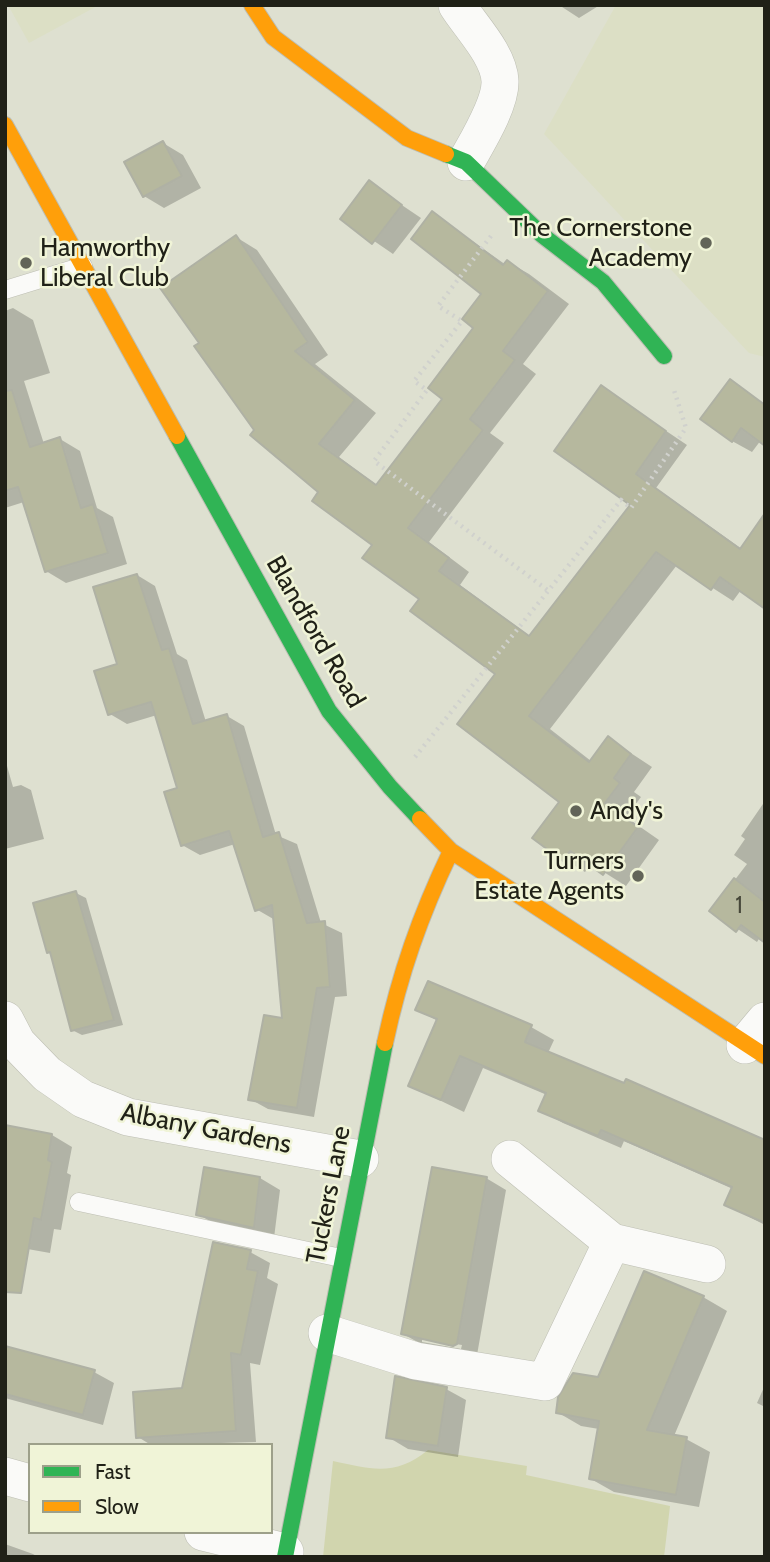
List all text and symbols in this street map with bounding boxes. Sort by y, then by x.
place label: The Cornerstone Academy [509,212,692,274]
place label: Hamworthy Liberal Club [40,232,170,294]
marker: The Cornerstone Academy [698,235,714,251]
marker: Hamworthy Liberal Club [18,255,34,271]
street label: Blandford Road [259,551,371,713]
place label: Andy's [590,795,663,827]
marker: Andy's [568,803,584,819]
place label: Turners Estate Agents [474,845,624,906]
marker: Turners Estate Agents [630,868,646,884]
house number: 1 [735,892,743,920]
street label: Albany Gardens [118,1097,294,1161]
street label: Tuckers Lane [300,1124,358,1266]
legend [28,1443,273,1534]
text: Fast [95,1459,131,1484]
text: Slow [95,1494,139,1519]

